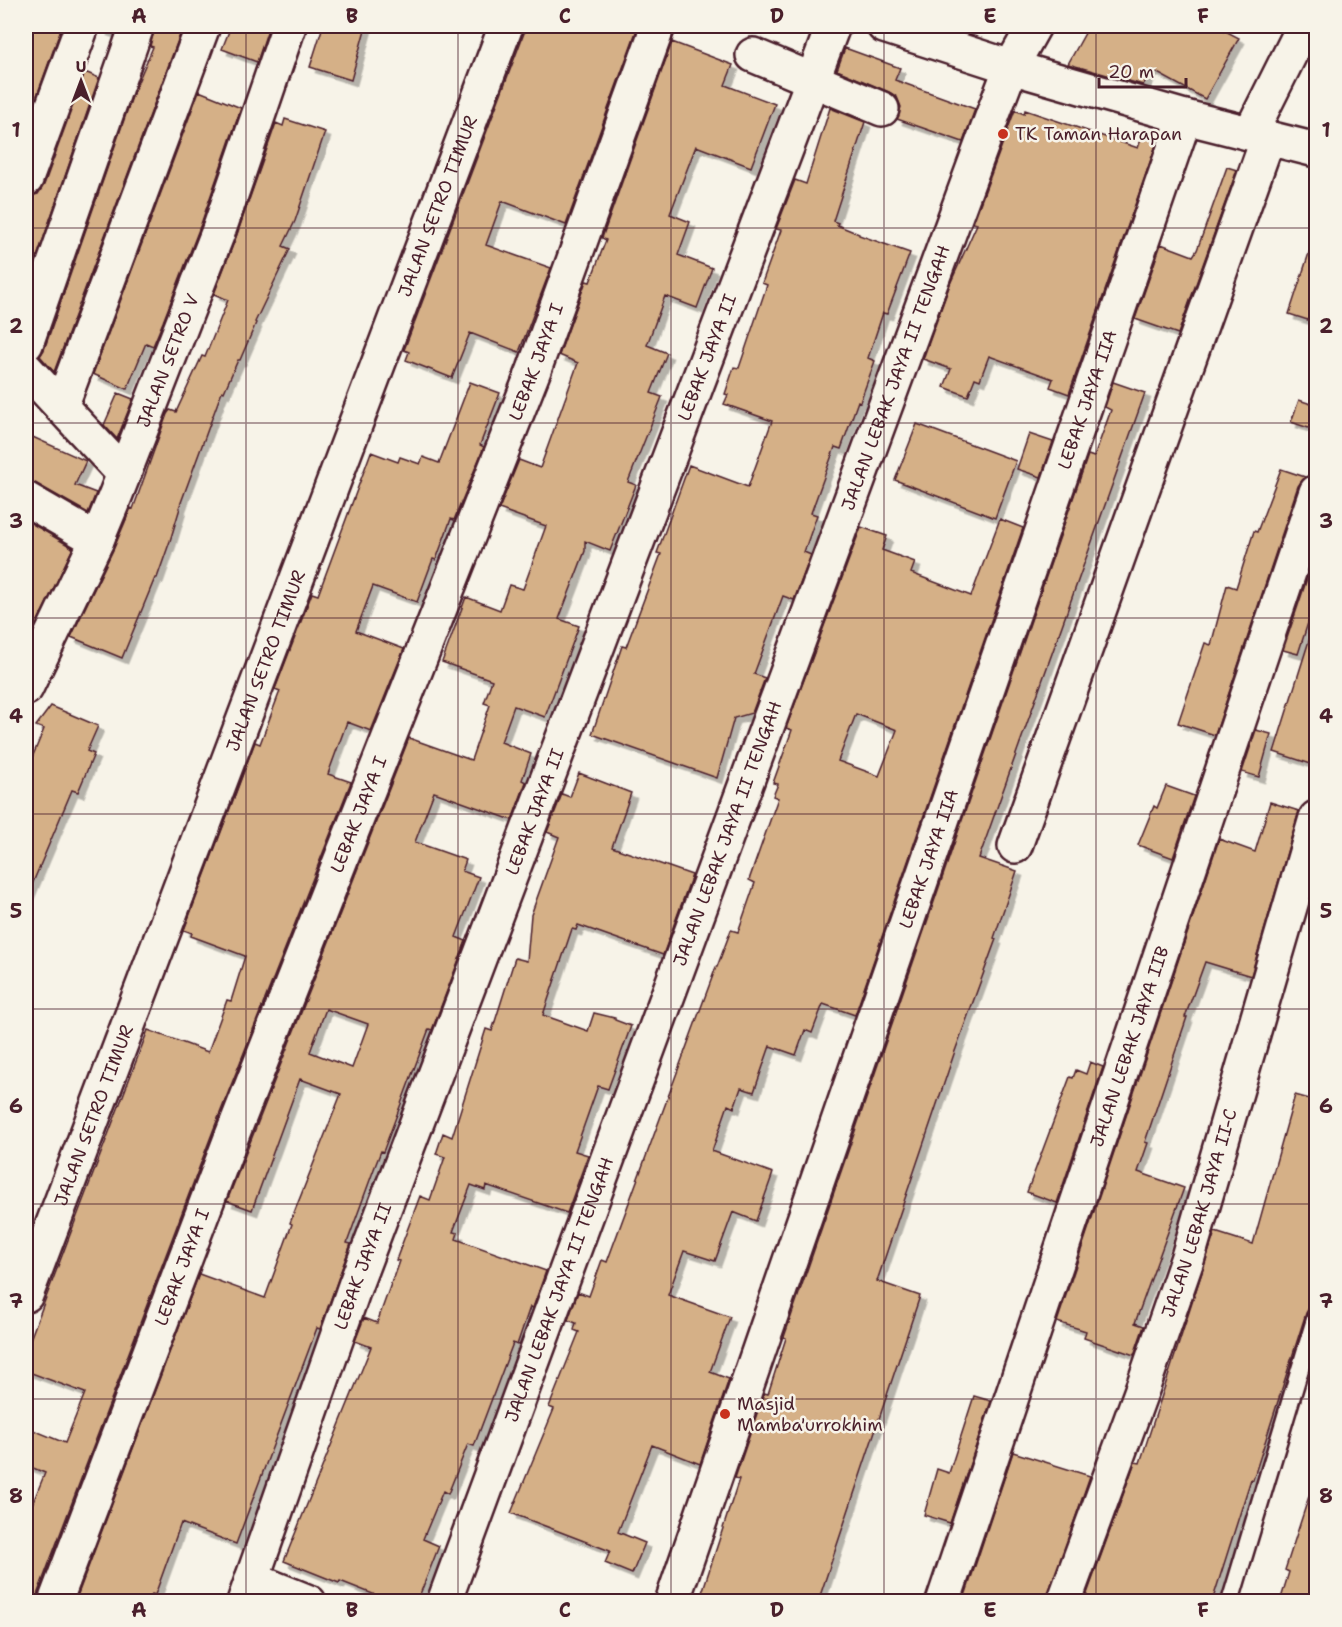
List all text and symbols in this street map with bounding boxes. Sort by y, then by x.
text: A [131,3,147,29]
text: B [346,3,358,29]
text: C [559,3,571,29]
text: D [770,3,784,29]
text: E [983,3,997,29]
text: F [1197,3,1209,29]
north arrow [51,51,111,111]
scale bar [1099,51,1186,89]
text: U [76,56,87,77]
text: 20 m [1108,60,1154,84]
street label: JALAN SETRO TIMUR [393,112,483,300]
text: 1 [11,117,21,143]
text: 1 [1321,117,1331,143]
place label: TK Taman Harapan [1015,122,1182,146]
marker: TK Taman Harapan [996,127,1010,141]
street label: JALAN LEBAK JAYA II TENGAH [836,242,956,514]
street label: JALAN SETRO V [131,290,205,431]
street label: LEBAK JAYA II [672,291,742,424]
street label: LEBAK JAYA I [503,300,569,424]
text: 2 [9,313,23,339]
text: 2 [1319,313,1333,339]
street label: LEBAK JAYA IIA [1052,327,1123,473]
text: 3 [9,508,23,534]
text: 3 [1319,508,1333,534]
street label: JALAN SETRO TIMUR [221,567,311,755]
street label: JALAN LEBAK JAYA II TENGAH [668,698,787,970]
text: 4 [9,703,23,729]
text: 4 [1319,703,1333,729]
street label: LEBAK JAYA II [500,745,570,879]
street label: LEBAK JAYA I [325,753,392,876]
street label: LEBAK JAYA IIA [893,786,964,932]
text: 5 [10,898,22,924]
text: 5 [1320,898,1332,924]
street label: JALAN LEBAK JAYA IIB [1085,943,1175,1150]
street label: JALAN SETRO TIMUR [49,1021,139,1209]
text: 6 [9,1093,23,1119]
text: 6 [1319,1093,1333,1119]
street label: JALAN LEBAK JAYA II-C [1156,1106,1243,1321]
street label: JALAN LEBAK JAYA II TENGAH [499,1154,619,1426]
street label: LEBAK JAYA II [328,1199,397,1333]
street label: LEBAK JAYA I [149,1205,215,1329]
text: 7 [9,1288,23,1314]
text: 7 [1319,1288,1333,1314]
place label: Masjid Mamba'urrokhim [737,1392,883,1437]
marker: Masjid Mamba'urrokhim [718,1407,732,1421]
text: 8 [9,1483,23,1509]
text: 8 [1319,1483,1333,1509]
text: A [131,1597,147,1623]
text: B [346,1597,358,1623]
text: C [559,1597,571,1623]
text: D [770,1597,784,1623]
text: E [983,1597,997,1623]
text: F [1197,1597,1209,1623]

